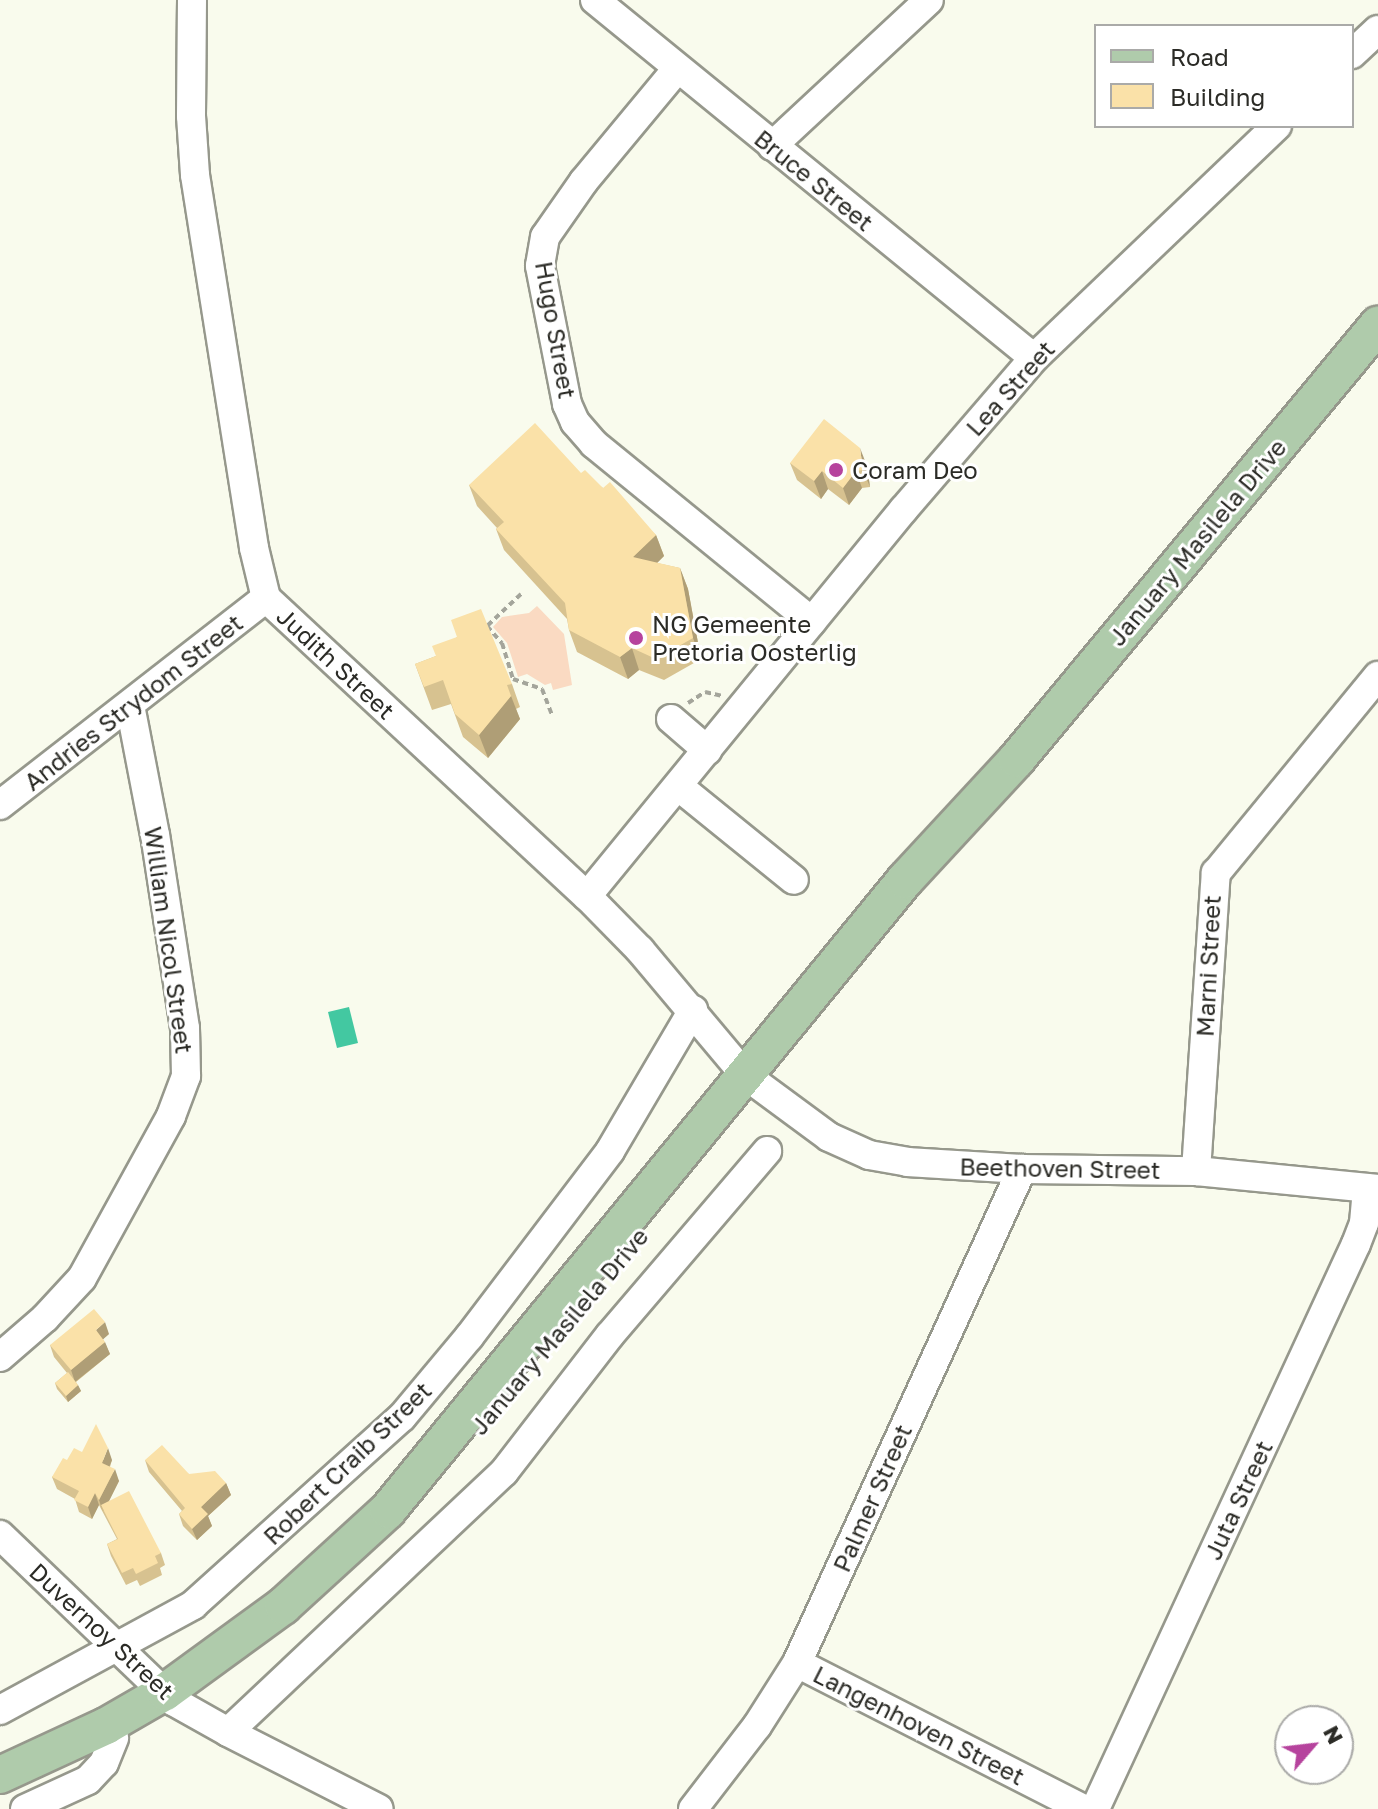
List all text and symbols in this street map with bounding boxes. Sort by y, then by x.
legend [1094,24,1354,128]
text: Road [1170,42,1229,71]
text: Building [1170,82,1265,111]
street label: Bruce Street [749,123,879,237]
street label: Hugo Street [530,259,582,401]
street label: Lea Street [960,335,1060,441]
street label: January Masilela Drive [1102,433,1292,651]
place label: Coram Deo [852,456,978,484]
marker: Coram Deo [827,461,845,479]
street label: Judith Street [271,601,401,725]
street label: Andries Strydom Street [18,608,248,796]
place label: NG Gemeente Pretoria Oosterlig [652,610,857,666]
marker: NG Gemeente Pretoria Oosterlig [627,629,645,647]
street label: William Nicol Street [139,825,199,1055]
street label: Marni Street [1190,894,1226,1038]
street label: Beethoven Street [959,1152,1161,1184]
street label: January Masilela Drive [464,1222,654,1440]
street label: Robert Craib Street [257,1376,437,1550]
street label: Palmer Street [827,1420,917,1576]
street label: Juta Street [1198,1436,1278,1564]
street label: Duvernoy Street [24,1557,180,1705]
street label: Langenhoven Street [809,1659,1029,1791]
north arrow [1274,1705,1354,1785]
text: N [1318,1721,1350,1748]

